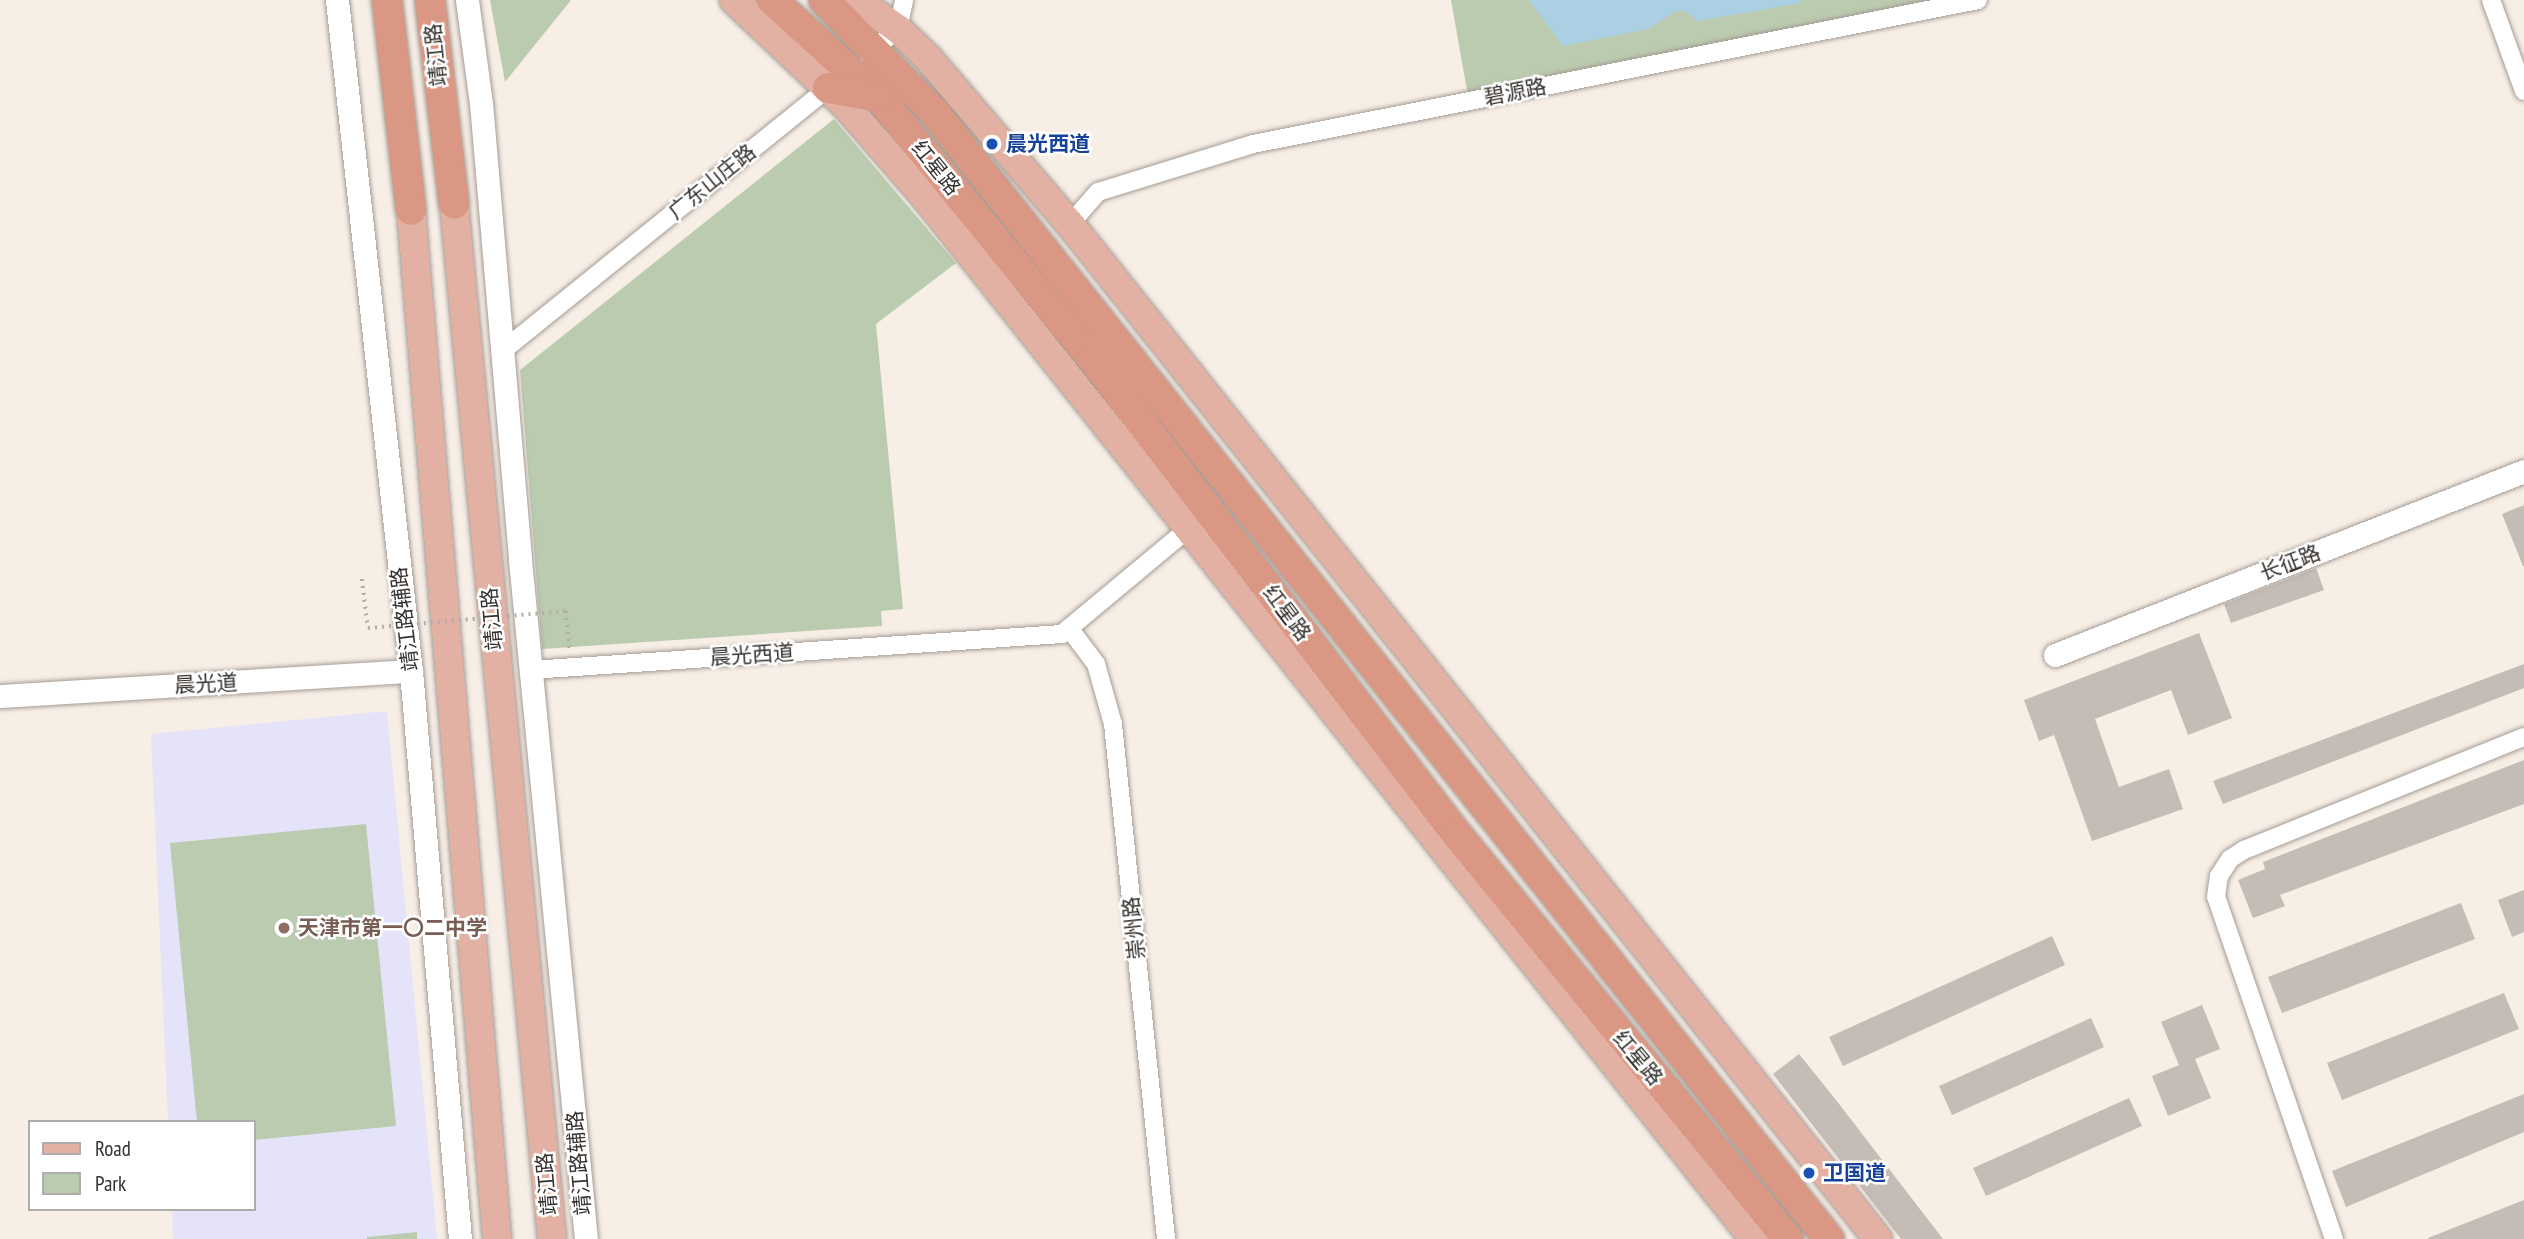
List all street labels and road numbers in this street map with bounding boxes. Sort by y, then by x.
street label: 靖江路 [420,22,452,88]
street label: 碧源路 [1482,74,1548,110]
street label: 红星路 [906,136,966,200]
street label: 广东山庄路 [663,139,761,225]
street label: 长征路 [2256,540,2324,586]
street label: 靖江路辅路 [386,565,424,673]
street label: 红星路 [1258,580,1316,646]
street label: 靖江路 [477,587,507,651]
street label: 晨光西道 [709,640,795,670]
street label: 晨光道 [174,670,238,698]
street label: 崇州路 [1118,895,1150,961]
street label: 红星路 [1608,1026,1668,1090]
street label: 靖江路辅路 [562,1110,596,1216]
street label: 靖江路 [532,1152,562,1216]

